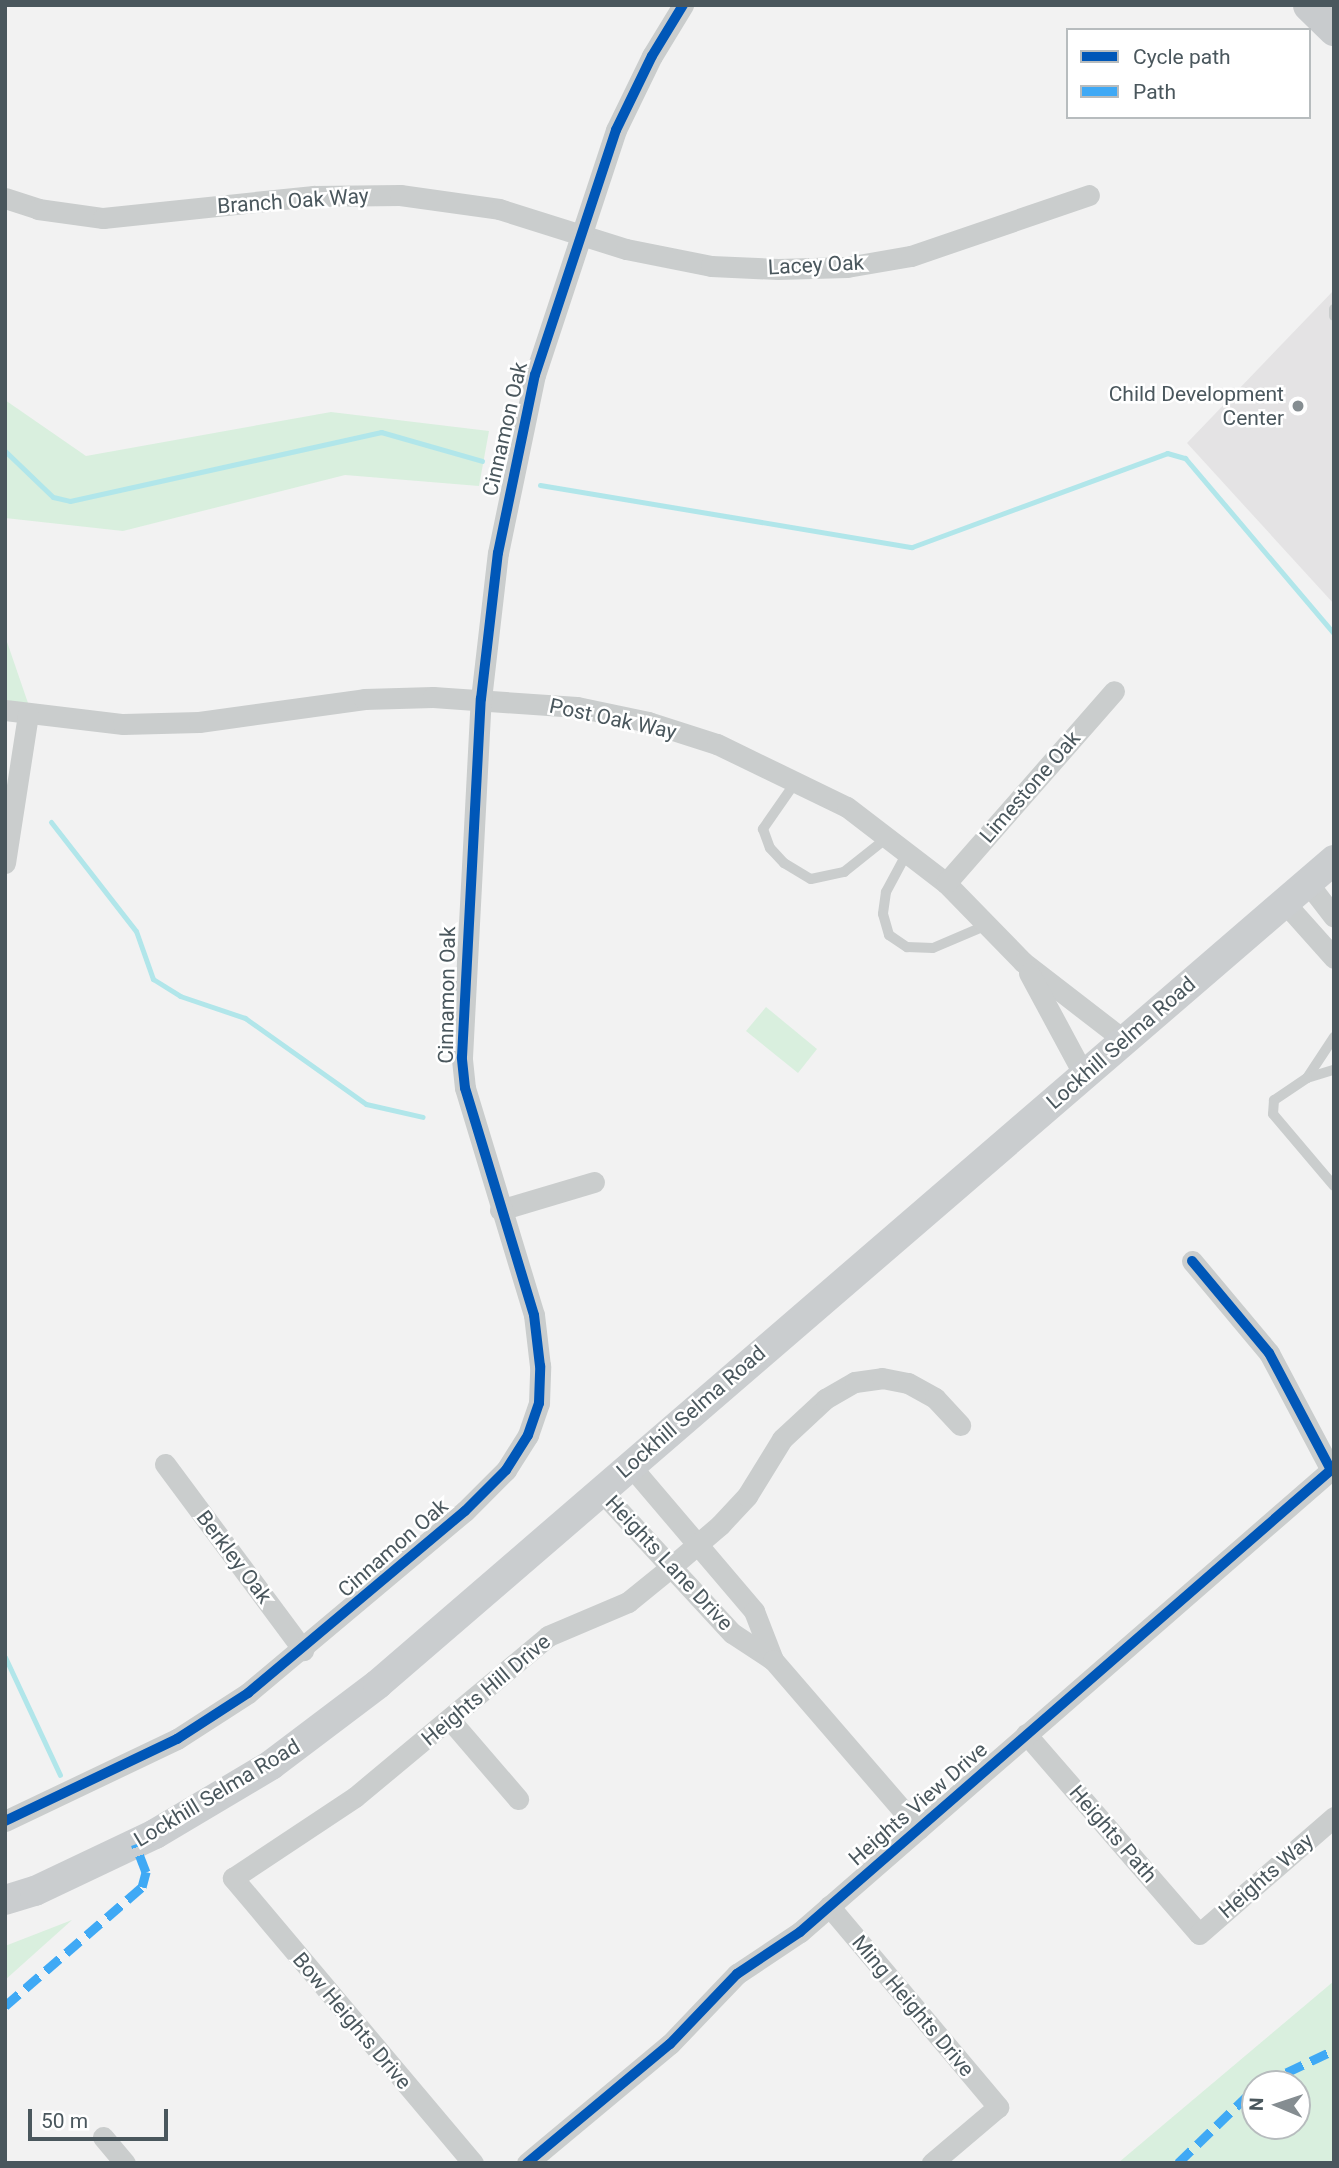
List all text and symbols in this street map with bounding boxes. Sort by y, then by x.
legend [1066,28,1311,119]
text: Cycle path [1133,45,1231,69]
text: Path [1133,80,1176,104]
street label: Branch Oak Way [216,183,370,219]
street label: Lacey Oak [767,250,865,280]
street label: Cinnamon Oak [477,359,533,499]
place label: Child Development Center [1109,381,1284,431]
marker: Child Development Center [1290,398,1306,414]
street label: Post Oak Way [547,693,679,745]
street label: Limestone Oak [975,726,1085,848]
street label: Cinnamon Oak [433,926,461,1064]
street label: Lockhill Selma Road [1041,972,1201,1114]
street label: Lockhill Selma Road [611,1341,771,1483]
street label: Heights Lane Drive [600,1490,738,1636]
street label: Cinnamon Oak [333,1494,453,1602]
street label: Berkley Oak [191,1506,277,1608]
street label: Heights Hill Drive [417,1629,555,1751]
street label: Lockhill Selma Road [130,1734,304,1852]
street label: Heights View Drive [844,1737,992,1871]
street label: Heights Path [1064,1780,1162,1888]
street label: Heights Way [1214,1828,1318,1924]
street label: Ming Heights Drive [847,1930,979,2082]
street label: Bow Heights Drive [287,1948,417,2094]
north arrow [1241,2070,1311,2140]
scale bar [32,2094,172,2138]
text: N [1245,2097,1268,2111]
text: 50 m [41,2109,88,2133]

